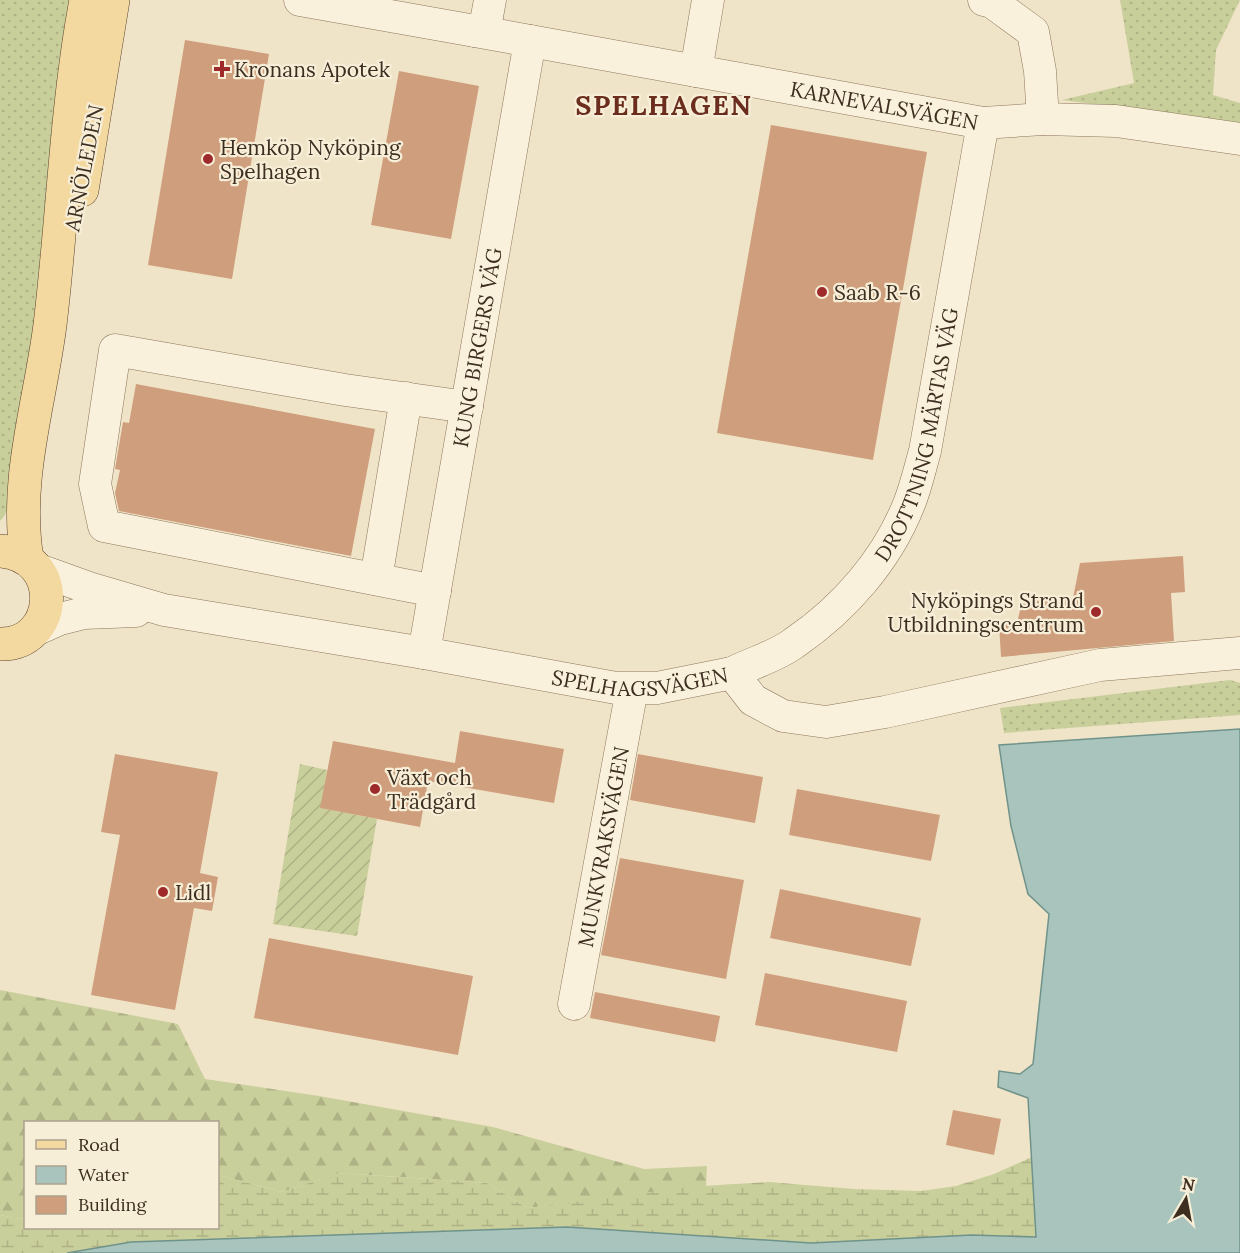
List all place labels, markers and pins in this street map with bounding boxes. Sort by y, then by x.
place label: Kronans Apotek [234,56,391,83]
marker: Kronans Apotek [215,62,229,76]
place label: Hemköp Nyköping Spelhagen [220,134,401,185]
marker: Hemköp Nyköping Spelhagen [201,152,215,166]
place label: Saab R-6 [834,279,921,306]
marker: Saab R-6 [815,285,829,299]
place label: Nyköpings Strand Utbildningscentrum [888,587,1084,638]
marker: Nyköpings Strand Utbildningscentrum [1089,605,1103,619]
place label: Växt och Trädgård [386,764,476,815]
marker: Växt och Trädgård [368,782,382,796]
place label: Lidl [175,879,211,906]
marker: Lidl [156,885,170,899]

